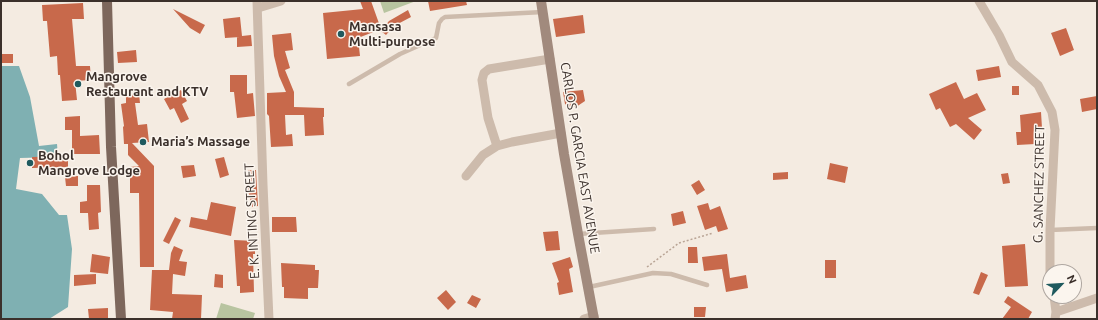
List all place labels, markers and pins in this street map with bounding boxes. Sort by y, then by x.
place label: Mansasa Multi-purpose [349,19,436,50]
marker: Mansasa Multi-purpose [336,29,346,39]
place label: Mangrove Restaurant and KTV [86,69,208,100]
marker: Mangrove Restaurant and KTV [73,79,83,89]
place label: Maria’s Massage [151,134,250,150]
marker: Maria’s Massage [138,137,148,147]
place label: Bohol Mangrove Lodge [38,148,140,179]
marker: Bohol Mangrove Lodge [25,158,35,168]

